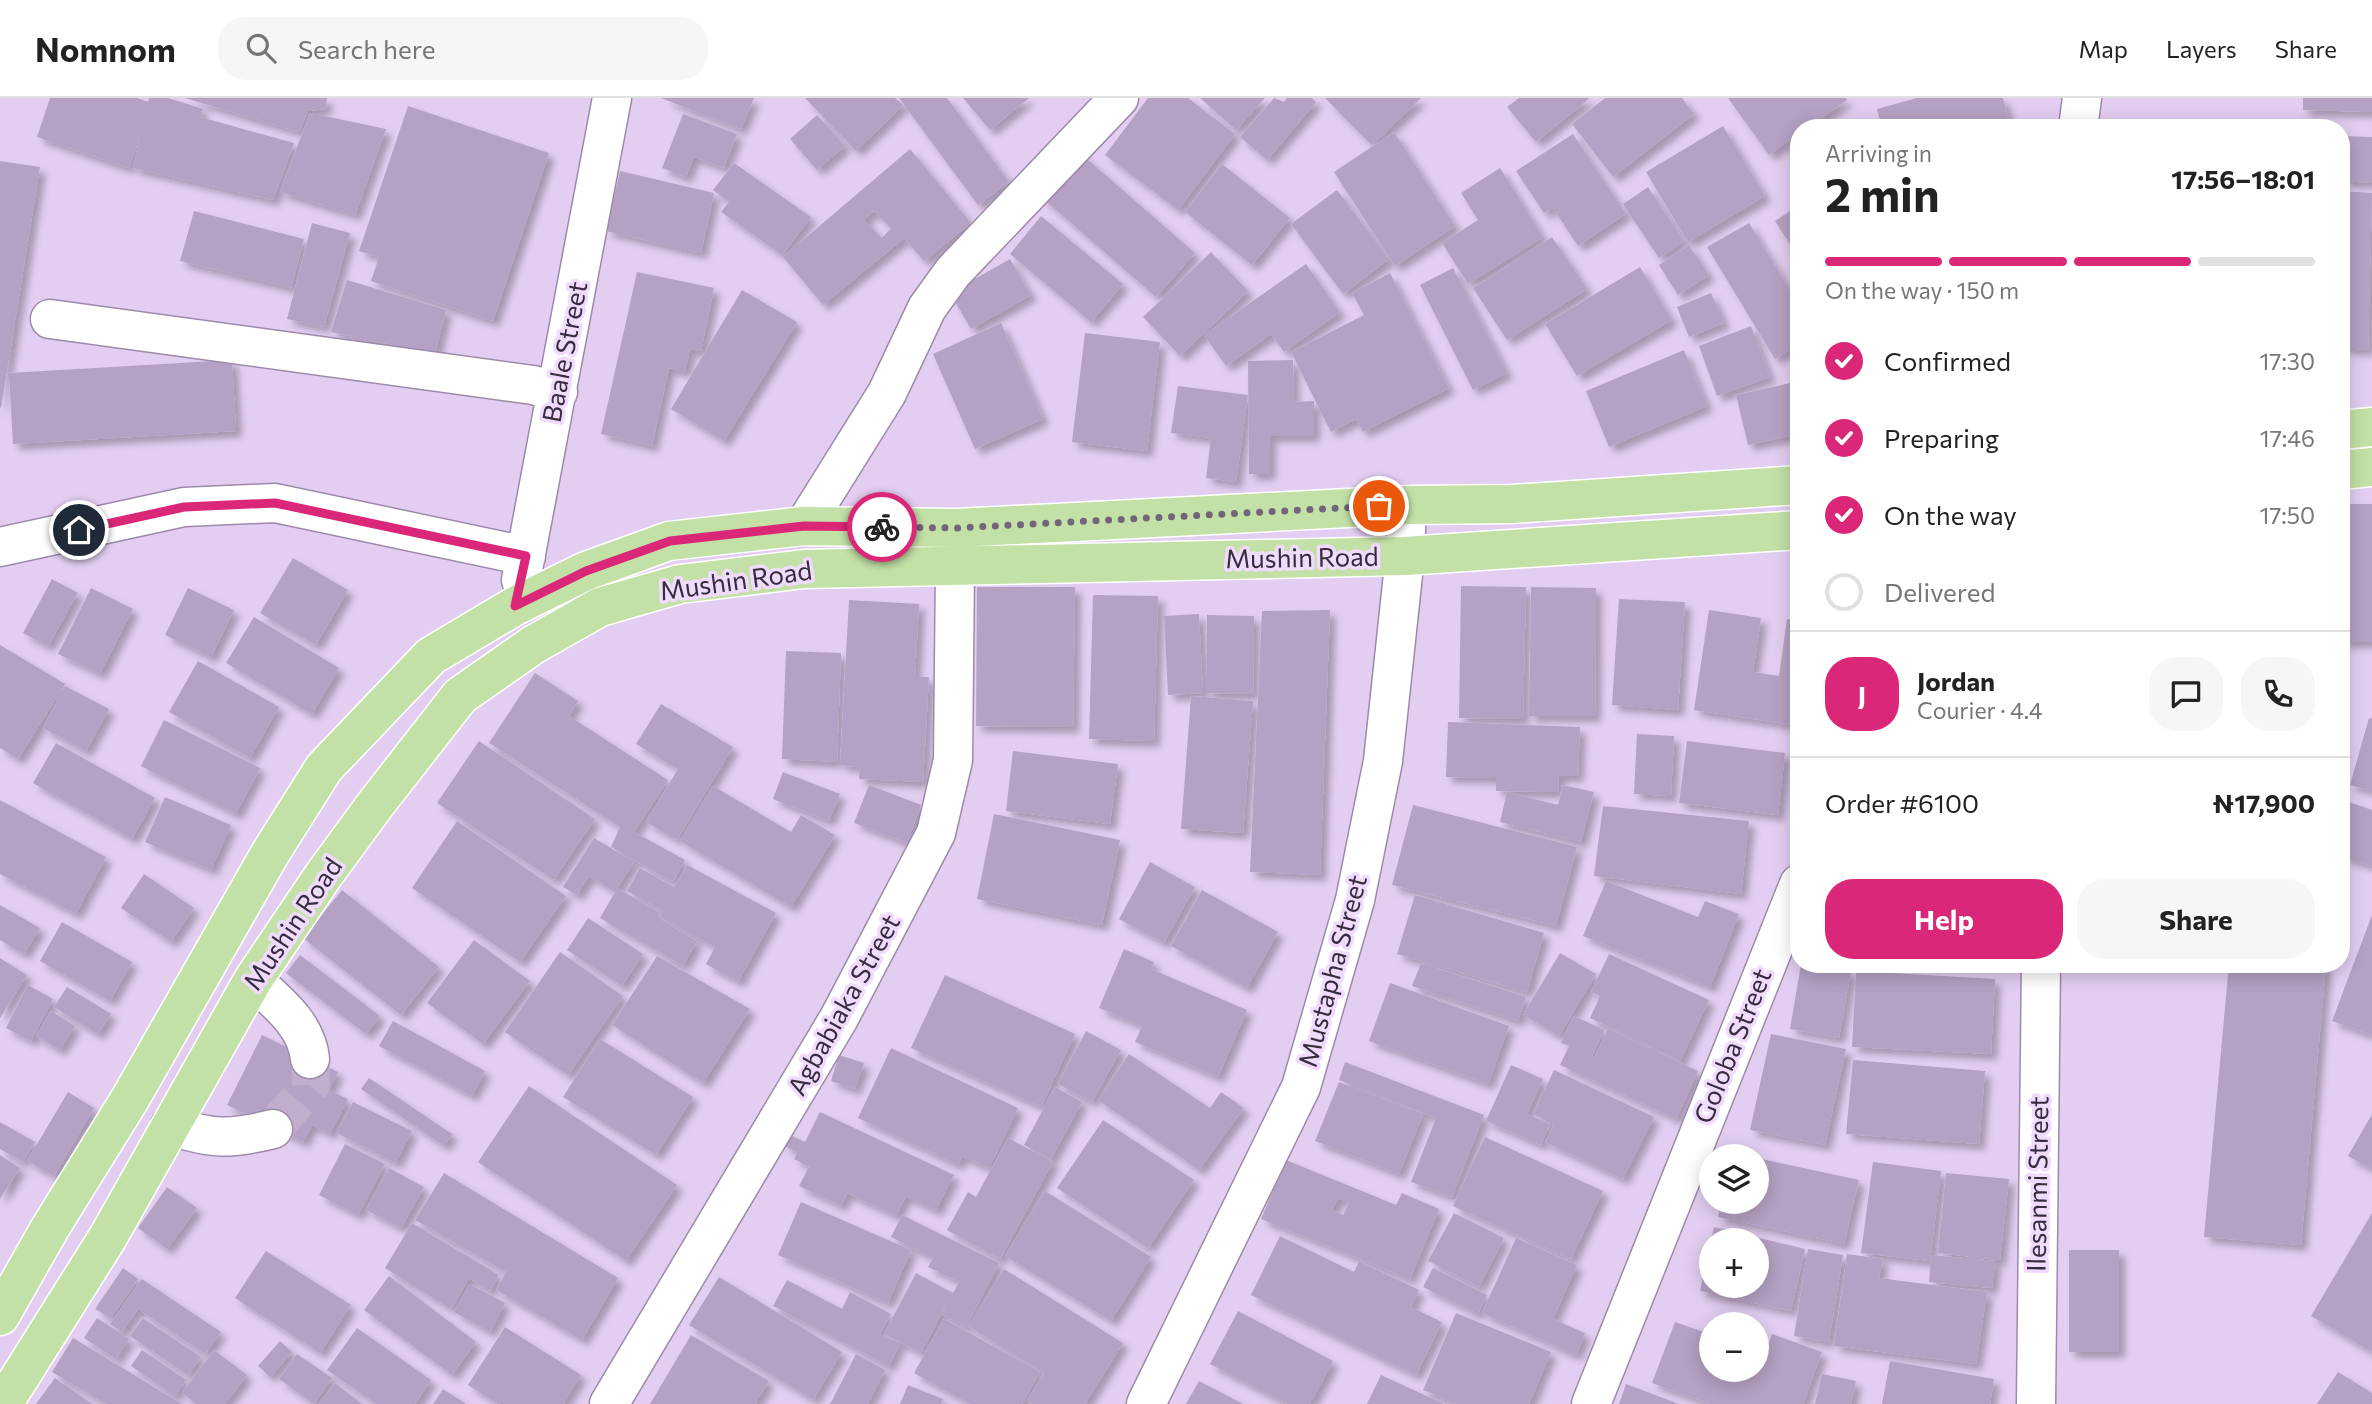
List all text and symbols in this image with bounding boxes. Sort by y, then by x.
search box [218,17,708,80]
text: Nomnom [35,28,176,69]
icon: search [242,29,280,67]
text: Search here [298,33,435,64]
text: Map [2079,34,2128,63]
text: Layers [2166,34,2237,63]
text: Share [2275,34,2337,63]
text: Arriving in [1825,139,1932,167]
text: 17:56–18:01 [2171,163,2315,194]
text: 2 min [1825,165,1940,221]
text: On the way · 150 m [1825,276,2019,304]
street label: Baale Street [535,279,592,425]
icon: check [1825,342,1863,380]
text: Confirmed [1884,345,2011,376]
text: 17:30 [2259,347,2315,375]
icon: check [1825,419,1863,457]
text: Preparing [1884,422,1999,453]
text: 17:46 [2260,424,2315,452]
pin [1349,476,1409,536]
icon: bag [1360,487,1398,525]
courier [847,492,917,562]
icon: check [1825,496,1863,534]
text: On the way [1884,499,2017,530]
pin [49,500,109,560]
text: 17:50 [2259,501,2315,529]
icon: bike [863,508,901,546]
icon: home [60,511,98,549]
street label: Mushin Road [1225,540,1379,573]
street label: Mushin Road [658,553,814,606]
text: Delivered [1884,576,1995,607]
button: chat [2149,657,2223,731]
button: phone [2241,657,2315,731]
text: Jordan [1917,665,1995,696]
text: J [1858,679,1866,710]
text: Courier · 4.4 [1917,696,2043,724]
text: Order #6100 [1825,787,1979,818]
text: ₦17,900 [2213,787,2315,818]
street label: Mushin Road [236,851,347,995]
street label: Mustapha Street [1291,871,1372,1070]
button: Help [1825,879,2063,959]
button: Share [2077,879,2315,959]
street label: Agbabiaka Street [780,908,905,1100]
street label: Goloba Street [1686,964,1777,1127]
street label: Ilesanmi Street [2019,1096,2054,1272]
map controls [1699,1144,1769,1382]
button: layers [1699,1144,1769,1214]
button: + [1699,1228,1769,1298]
button: − [1699,1312,1769,1382]

